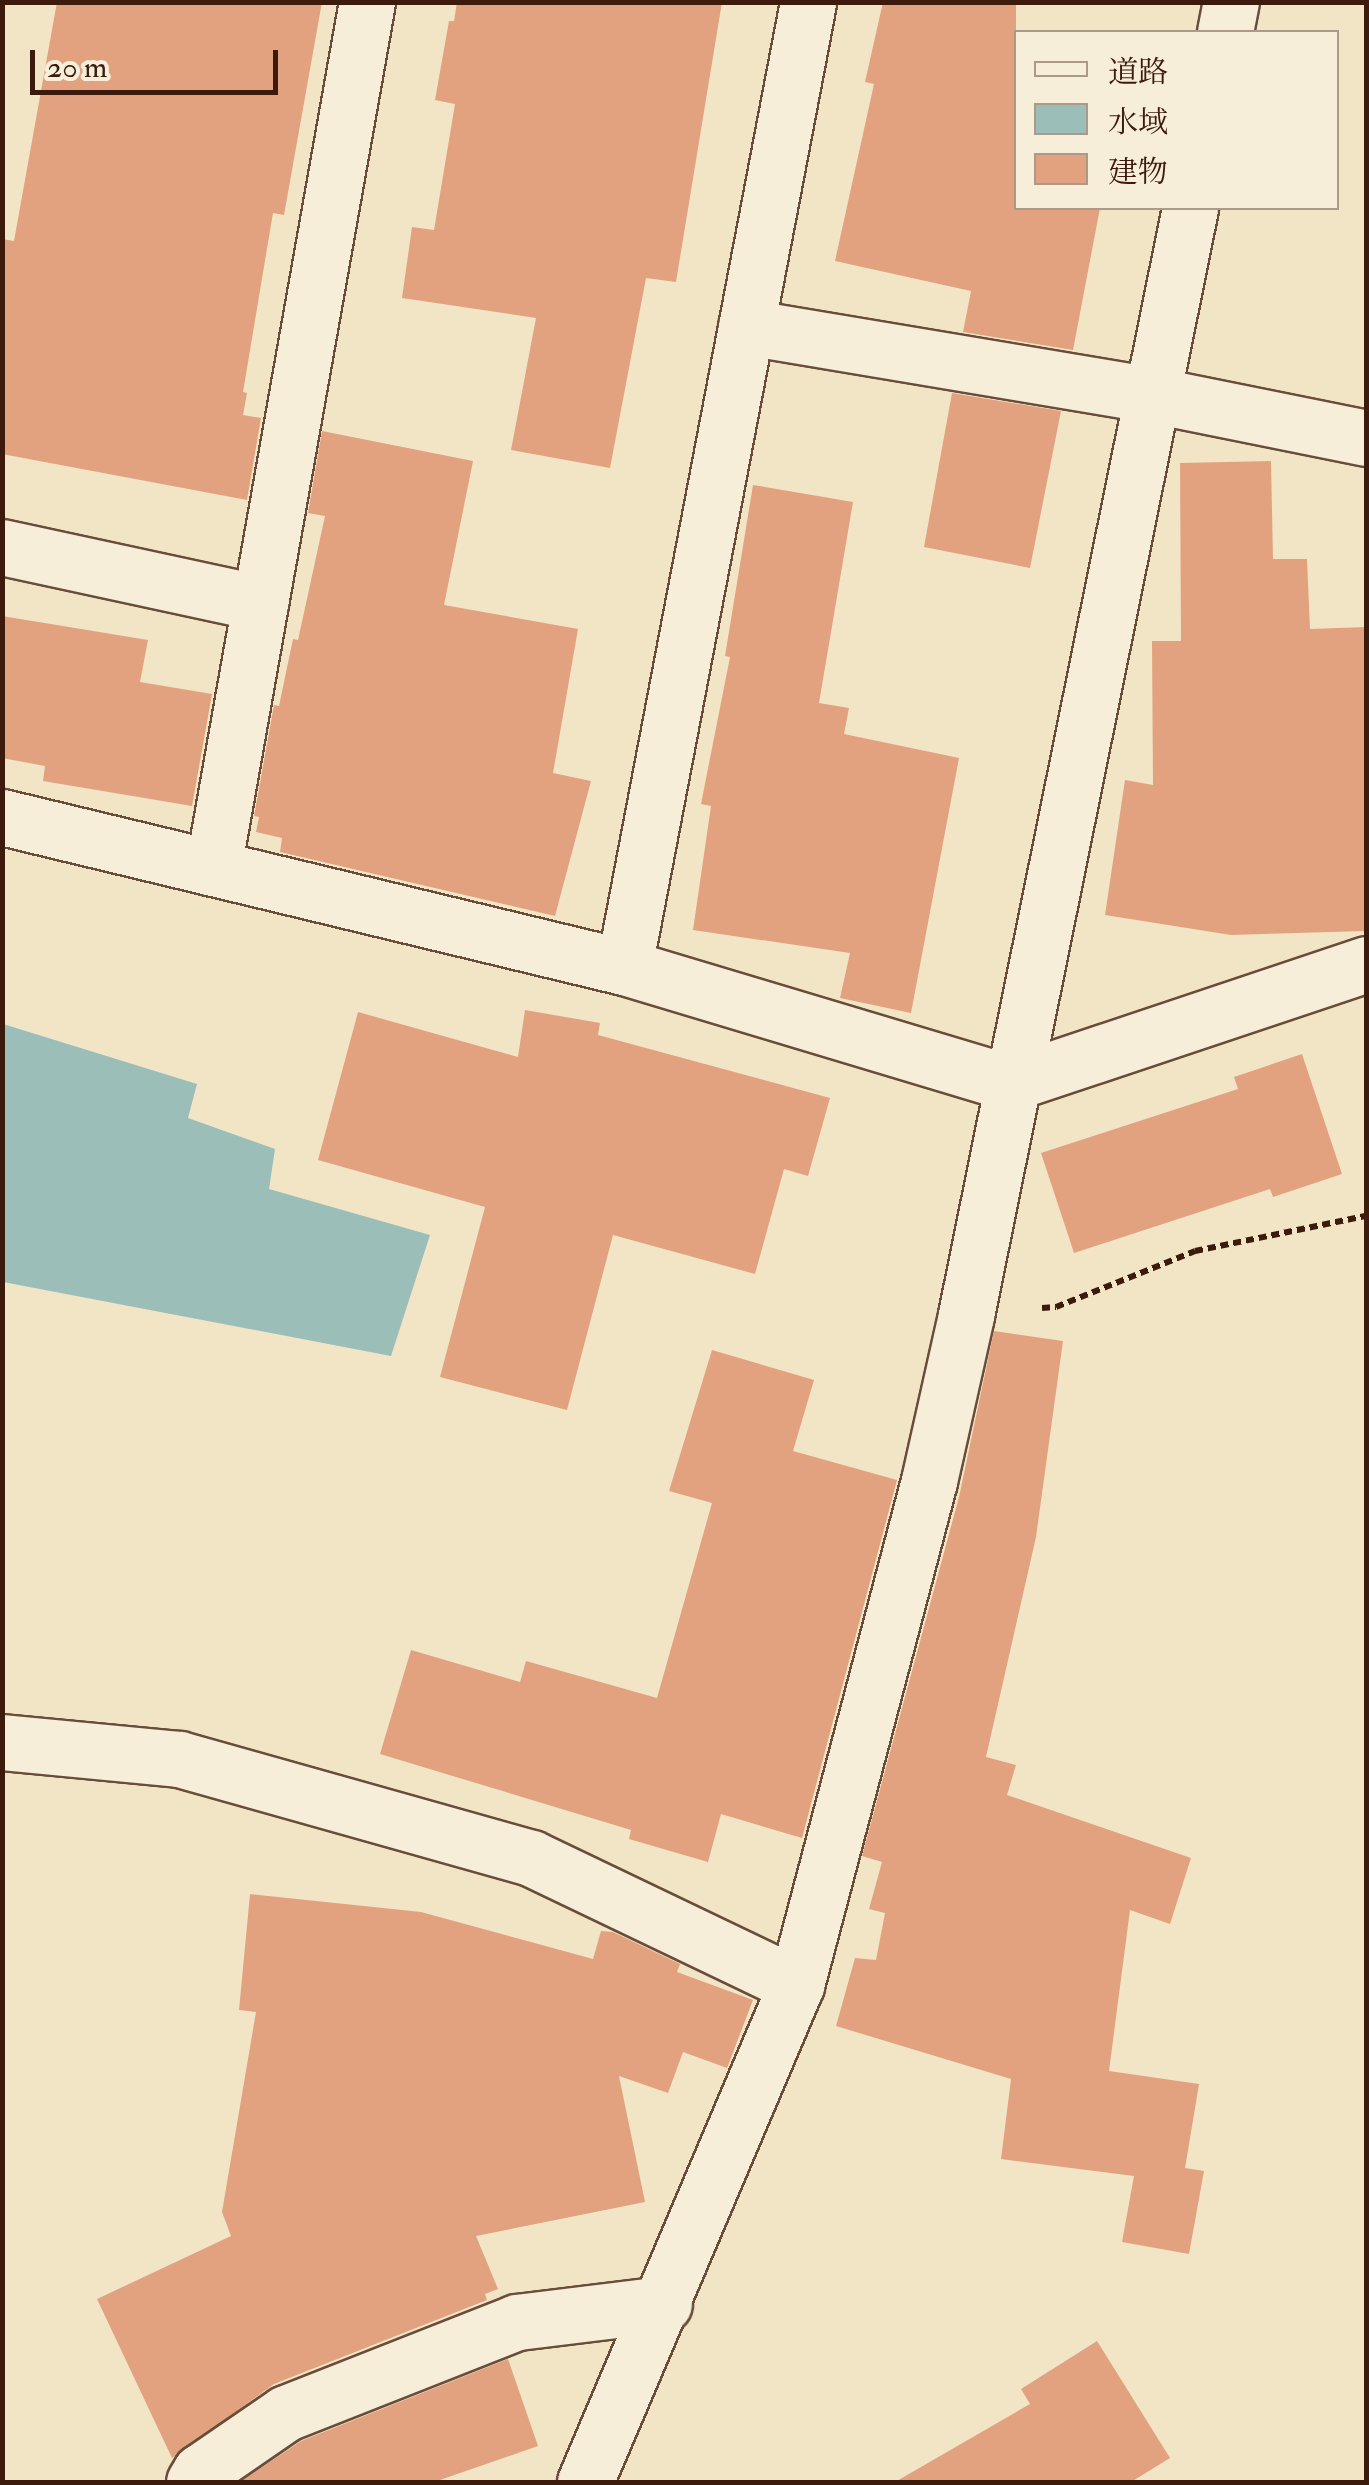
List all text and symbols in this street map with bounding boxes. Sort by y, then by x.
scale bar [35,30,282,92]
legend [1014,30,1339,210]
text: 20 m [47,49,107,86]
text: 道路 [1108,54,1168,91]
text: 水域 [1108,104,1168,141]
text: 建物 [1108,154,1168,191]

